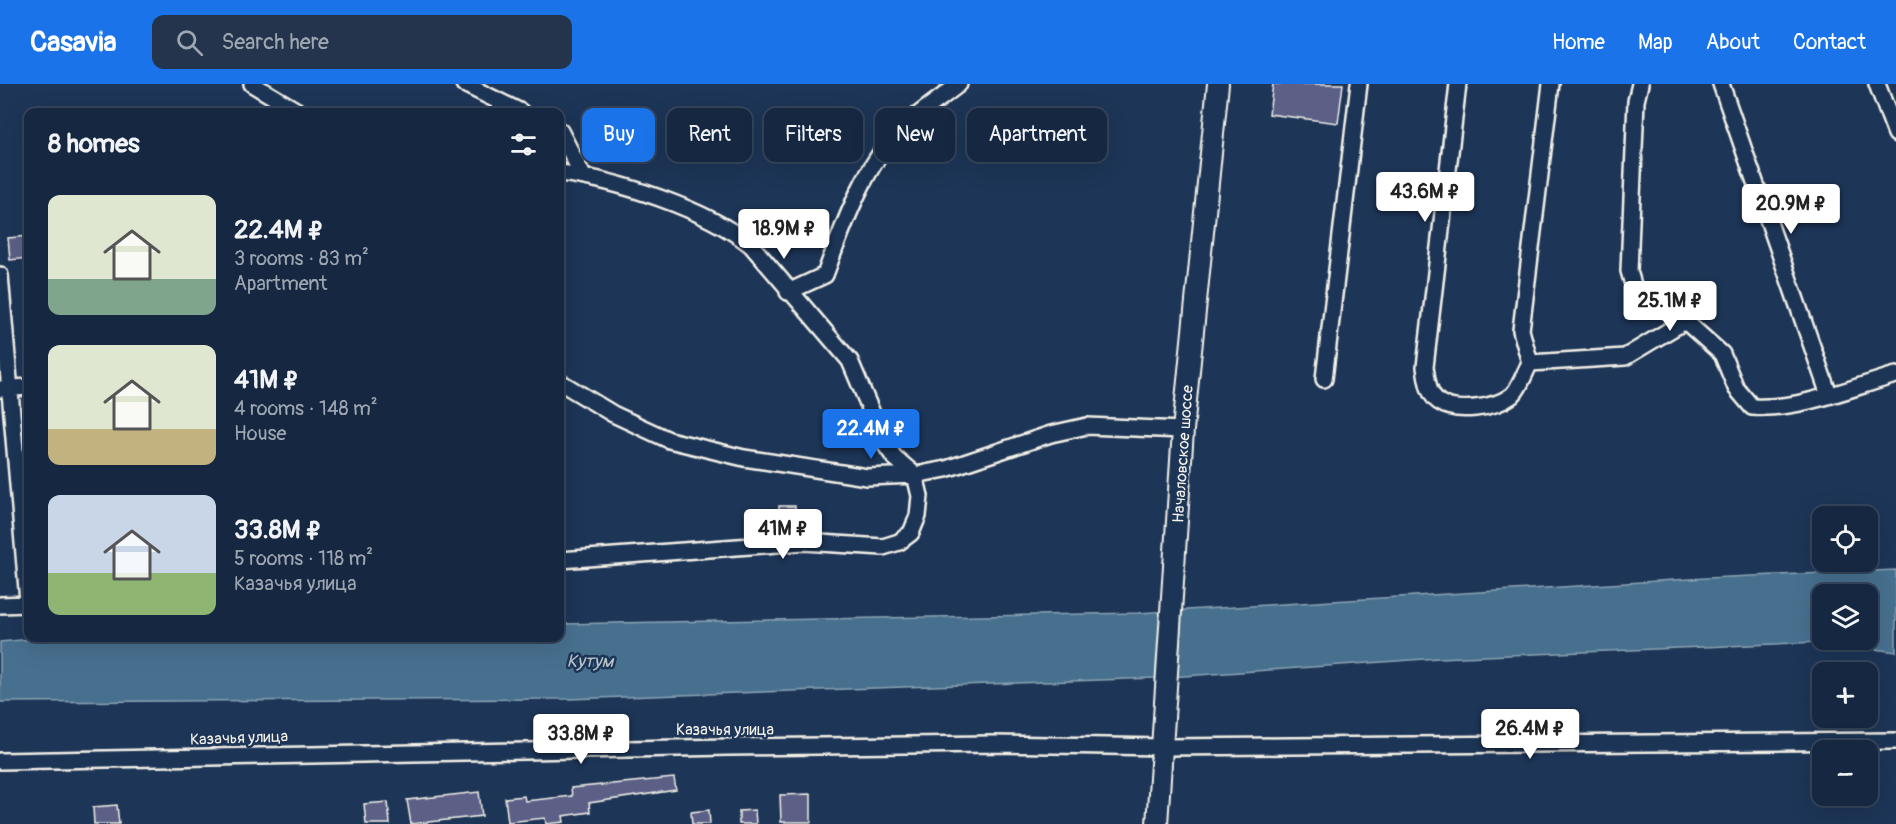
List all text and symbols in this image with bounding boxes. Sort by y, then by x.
search box [152,15,572,69]
text: Casavia [30,25,116,60]
icon: search [173,26,206,59]
text: Search here [221,28,329,56]
text: Home [1552,29,1605,56]
text: Map [1638,29,1673,56]
text: About [1706,29,1760,56]
text: Contact [1793,29,1866,56]
chip: Buy [582,108,655,162]
chip: Rent [667,108,752,162]
chip: Filters [764,108,863,162]
chip: New [875,108,955,162]
chip: Apartment [967,108,1107,162]
text: 8 homes [48,128,140,160]
icon: filters [507,128,540,161]
pin: 43.6M ₽ [1370,172,1480,223]
text: 43.6M ₽ [1390,179,1460,204]
pin: 20.9M ₽ [1736,184,1846,235]
text: 20.9M ₽ [1756,191,1826,216]
pin: 18.9M ₽ [729,209,839,260]
text: 22.4M ₽ [234,214,324,246]
text: 18.9M ₽ [752,216,816,241]
icon: home [96,219,168,291]
text: 3 rooms · 83 m² [234,246,369,271]
text: Apartment [234,271,327,296]
pin: 25.1M ₽ [1615,281,1725,332]
text: 25.1M ₽ [1638,288,1702,313]
text: 41M ₽ [234,364,299,396]
icon: home [96,369,168,441]
street label: Началовское шоссе [1168,384,1198,524]
text: 4 rooms · 148 m² [234,396,378,421]
pin: 22.4M ₽ [816,409,926,460]
text: 22.4M ₽ [836,416,906,441]
text: House [234,421,286,446]
map controls [1812,506,1878,806]
button: locate [1812,506,1878,572]
pin: 41M ₽ [741,509,825,560]
text: 33.8M ₽ [234,514,322,546]
text: 41M ₽ [758,516,808,541]
icon: home [96,519,168,591]
text: 5 rooms · 118 m² [234,546,373,571]
text: Казачья улица [234,571,357,596]
button: layers [1812,584,1878,650]
water label: Кутум [567,650,614,673]
button: + [1812,662,1878,728]
pin: 26.4M ₽ [1475,709,1585,760]
pin: 33.8M ₽ [526,714,636,765]
text: 26.4M ₽ [1495,716,1565,741]
street label: Казачья улица [676,720,774,740]
text: 33.8M ₽ [547,721,615,746]
street label: Казачья улица [190,726,288,750]
button: − [1812,740,1878,806]

